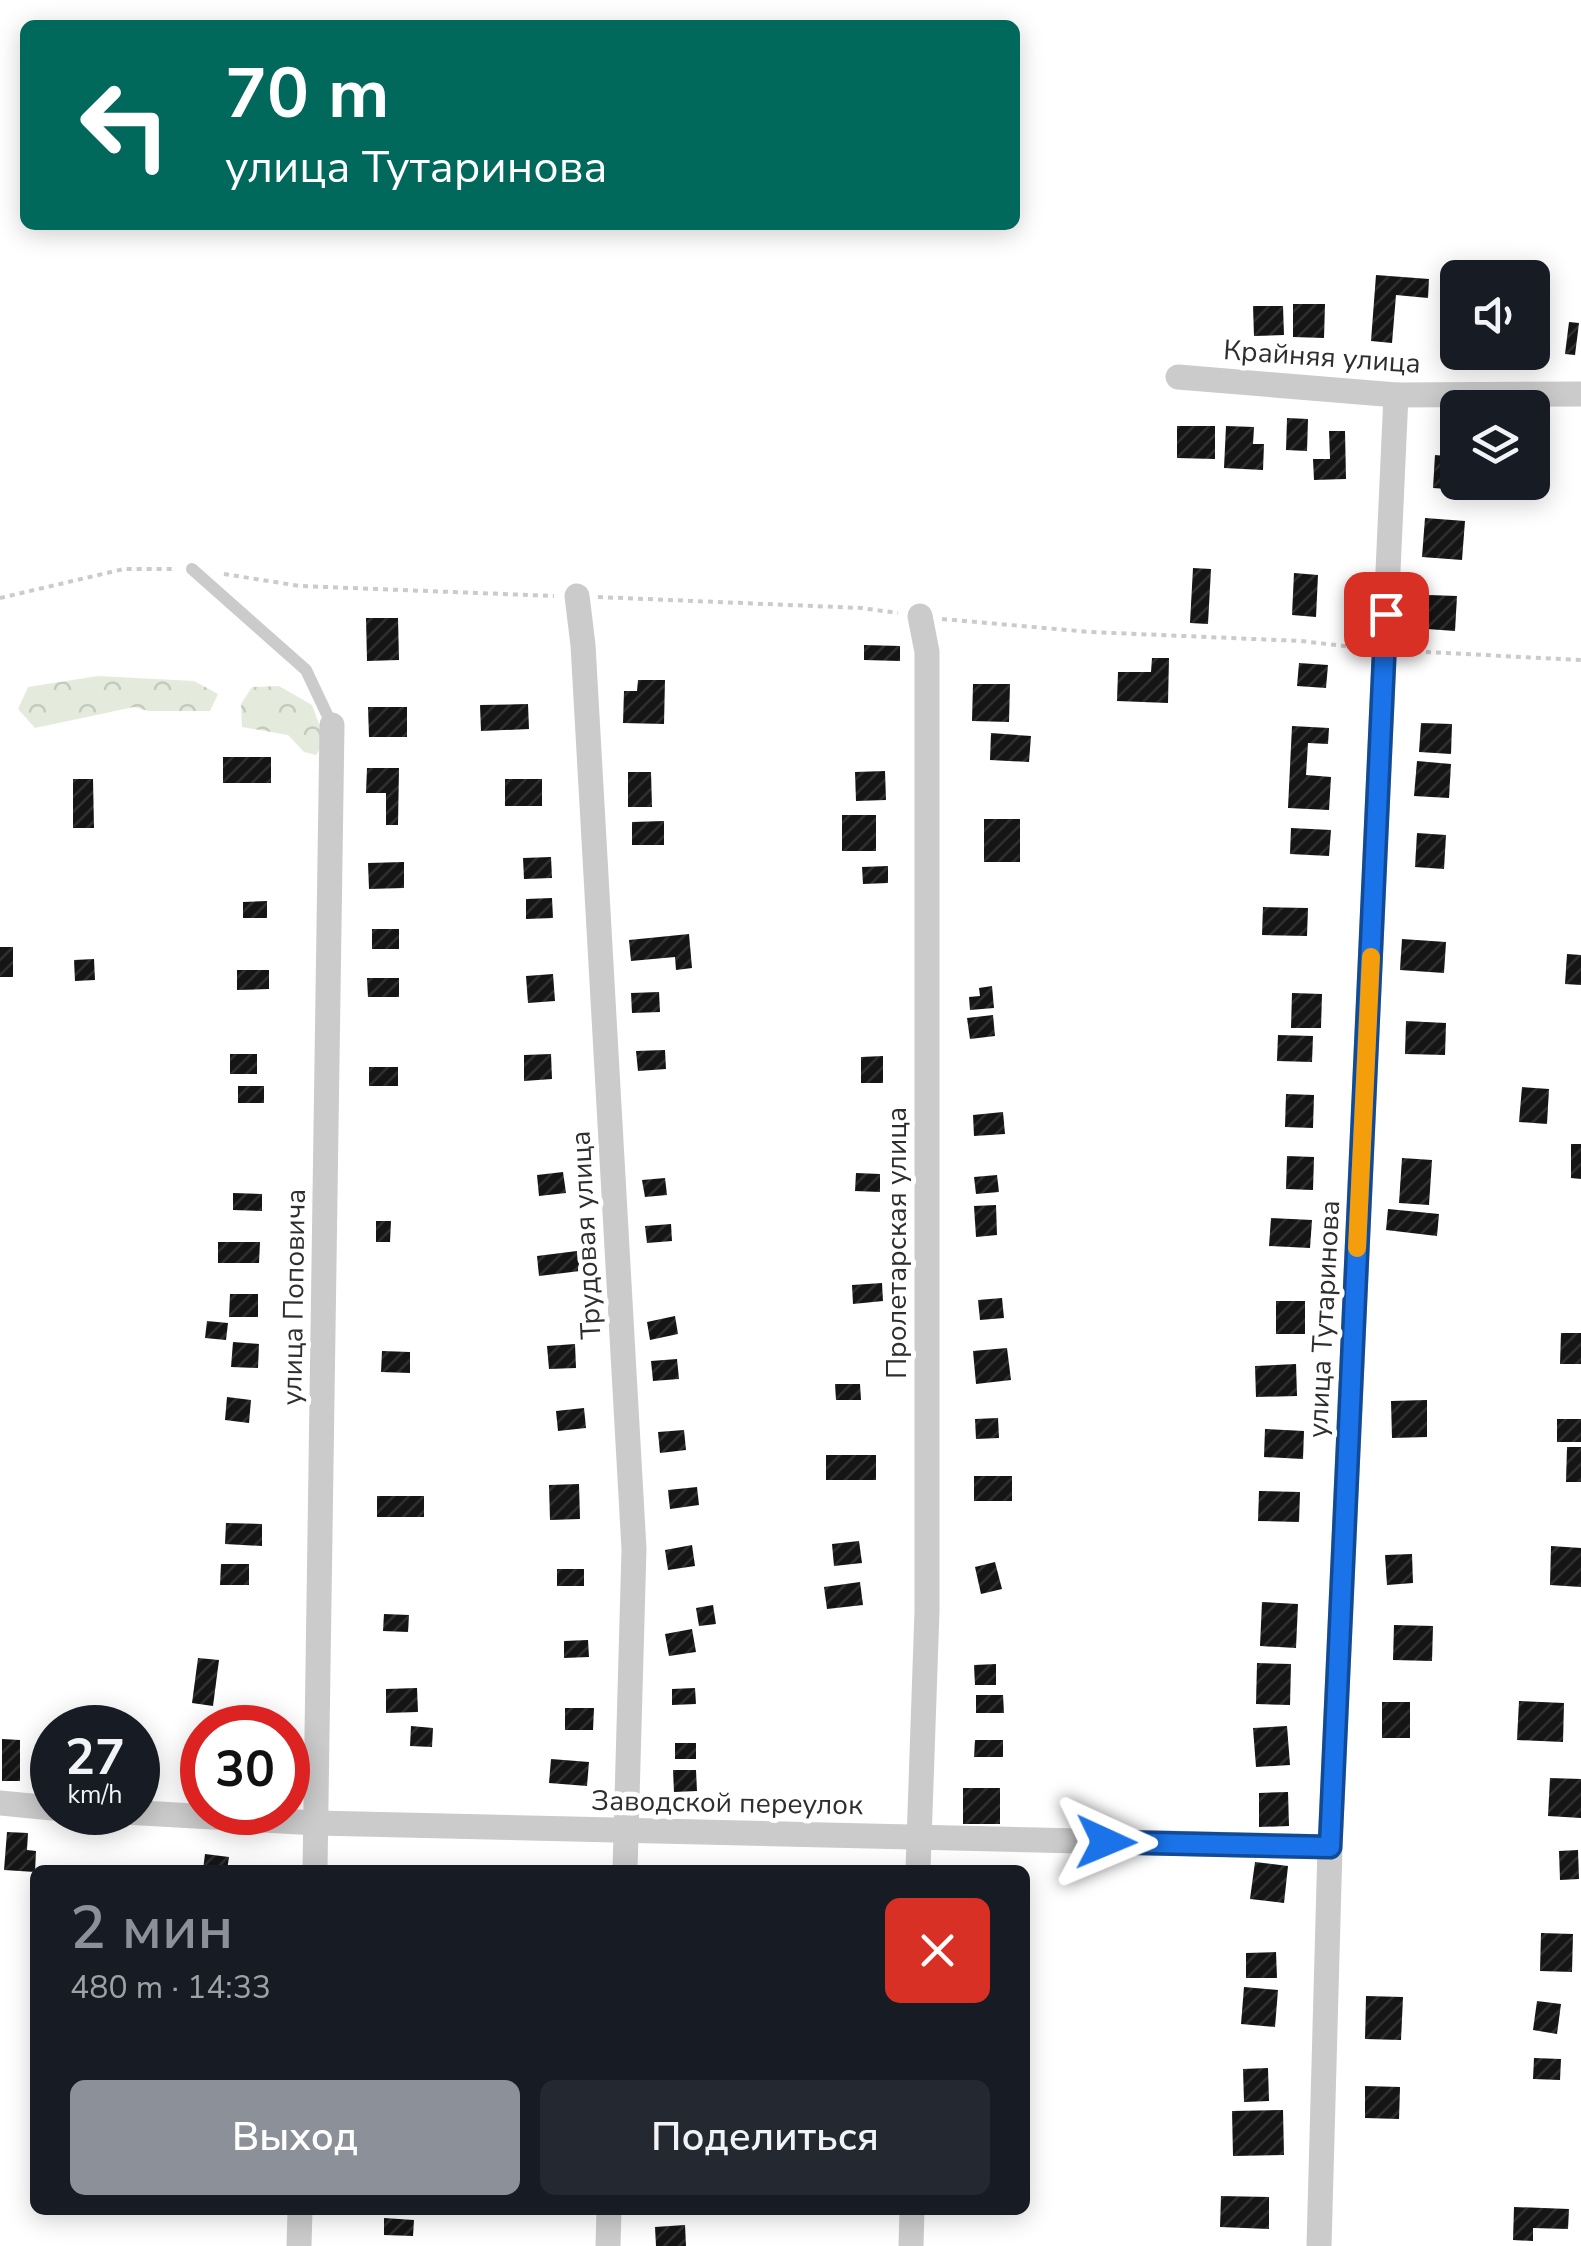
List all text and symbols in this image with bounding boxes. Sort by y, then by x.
text: 70 m [225,46,389,142]
icon: left [60,60,190,190]
text: улица Тутаринова [225,137,608,198]
map controls [1440,260,1550,500]
button: sound [1440,260,1550,370]
street label: Крайняя улица [1222,331,1422,383]
button: layers [1440,390,1550,500]
pin [1344,572,1429,657]
icon: arrive [1359,587,1414,642]
street label: Пролетарская улица [878,1107,916,1379]
street label: Трудовая улица [562,1130,610,1340]
street label: улица Поповича [273,1188,315,1406]
street label: улица Тутаринова [1299,1199,1349,1439]
speed limit sign: 30 [180,1705,310,1835]
text: 27 [65,1723,125,1792]
text: km/h [67,1778,123,1812]
street label: Заводской переулок [591,1782,863,1824]
position arrow [1054,1790,1158,1894]
text: 2 мин [70,1887,233,1969]
button: close [885,1898,990,2003]
text: 480 m · 14:33 [70,1966,271,2009]
button: Выход [70,2080,520,2195]
button: Поделиться [540,2080,990,2195]

